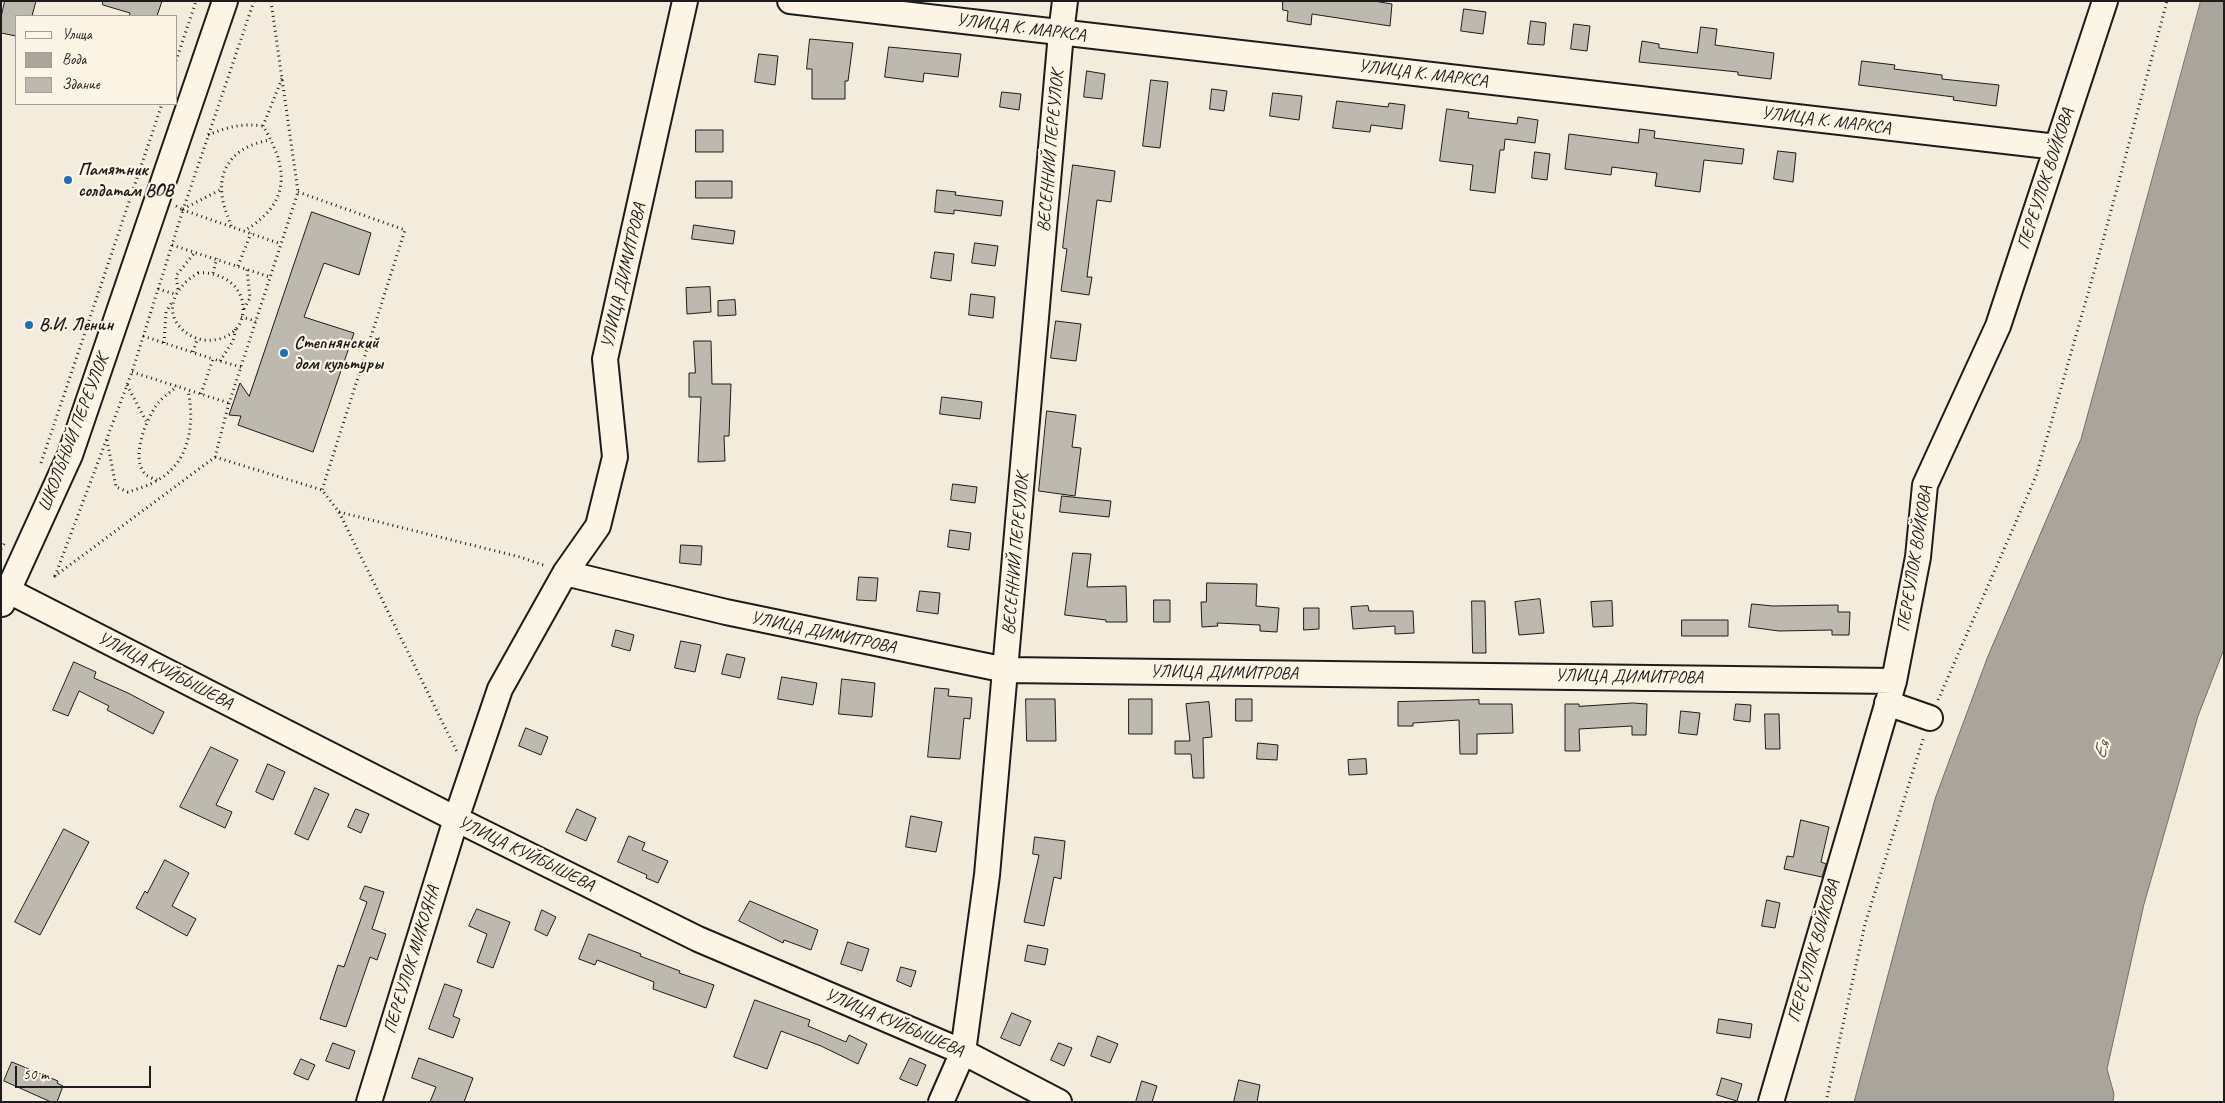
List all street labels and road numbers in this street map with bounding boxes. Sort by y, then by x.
street label: УЛИЦА К. МАРКСА [955,9,1087,47]
street label: УЛИЦА К. МАРКСА [1357,55,1489,93]
street label: ВЕСЕННИЙ ПЕРЕУЛОК [1033,69,1069,233]
street label: УЛИЦА К. МАРКСА [1760,102,1892,140]
street label: ПЕРЕУЛОК ВОЙКОВА [2013,106,2079,252]
street label: УЛИЦА ДИМИТРОВА [597,202,651,350]
street label: ШКОЛЬНЫЙ ПЕРЕУЛОК [34,351,114,515]
street label: ВЕСЕННИЙ ПЕРЕУЛОК [998,472,1034,636]
street label: ПЕРЕУЛОК ВОЙКОВА [1893,485,1937,633]
street label: УЛИЦА ДИМИТРОВА [748,607,898,659]
street label: УЛИЦА КУЙБЫШЕВА [94,628,236,714]
street label: УЛИЦА ДИМИТРОВА [1150,661,1298,685]
street label: УЛИЦА ДИМИТРОВА [1555,665,1703,689]
street label: УЛИЦА КУЙБЫШЕВА [454,812,598,896]
street label: ПЕРЕУЛОК ВОЙКОВА [1783,877,1845,1025]
street label: ПЕРЕУЛОК МИКОЯНА [379,884,445,1036]
street label: УЛИЦА КУЙБЫШЕВА [821,984,967,1062]

